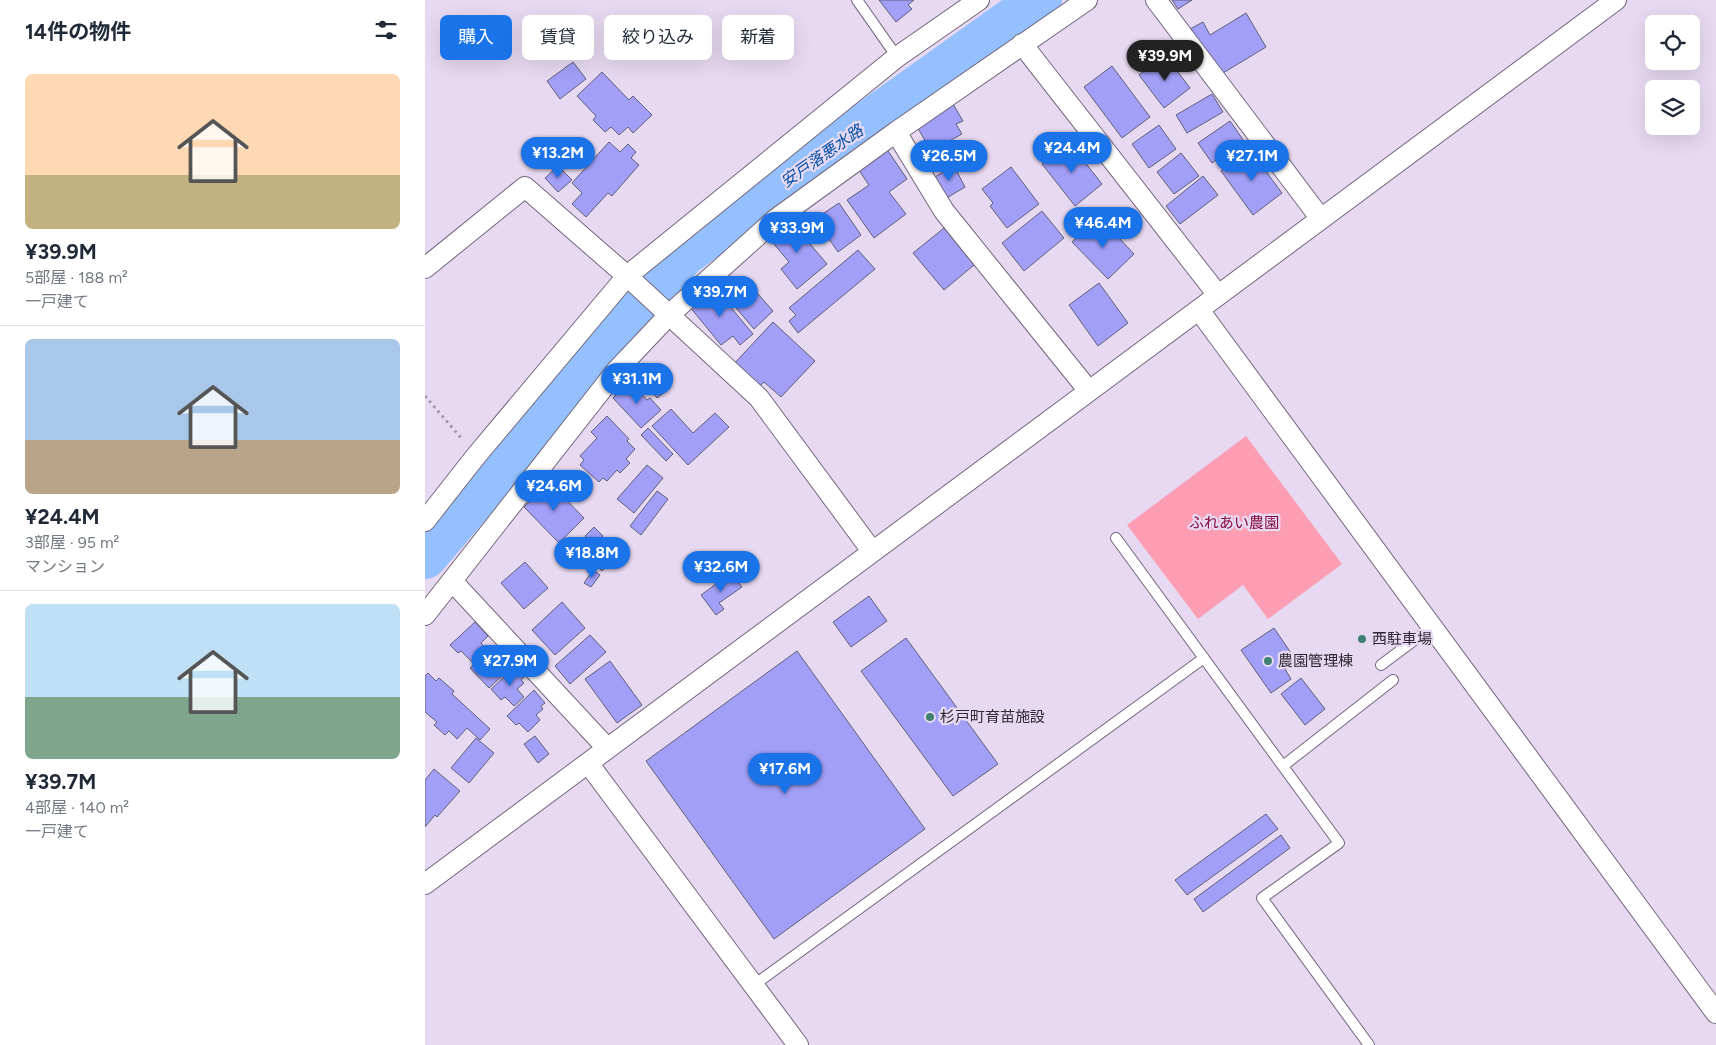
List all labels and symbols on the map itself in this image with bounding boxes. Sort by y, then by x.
pin: ¥39.9M [1124,39,1206,82]
water label: 安戸落悪水路 [777,120,868,191]
pin: ¥24.4M [1031,132,1113,174]
pin: ¥13.2M [517,136,599,179]
pin: ¥26.5M [908,140,990,182]
pin: ¥27.1M [1211,140,1293,182]
pin: ¥46.4M [1062,206,1144,249]
pin: ¥33.9M [756,212,838,254]
pin: ¥39.7M [679,276,761,318]
pin: ¥31.1M [596,362,678,405]
pin: ¥24.6M [513,470,595,512]
park label: ふれあい農園 [1189,514,1279,532]
pin: ¥18.8M [551,536,633,579]
pin: ¥32.6M [680,550,762,593]
place label: 西駐車場 [1372,630,1432,648]
marker: 西駐車場 [1356,633,1368,645]
pin: ¥27.9M [469,644,551,687]
place label: 農園管理棟 [1278,652,1353,670]
marker: 農園管理棟 [1262,655,1274,667]
place label: 杉戸町育苗施設 [940,708,1045,726]
marker: 杉戸町育苗施設 [924,711,936,723]
pin: ¥17.6M [744,752,826,795]

